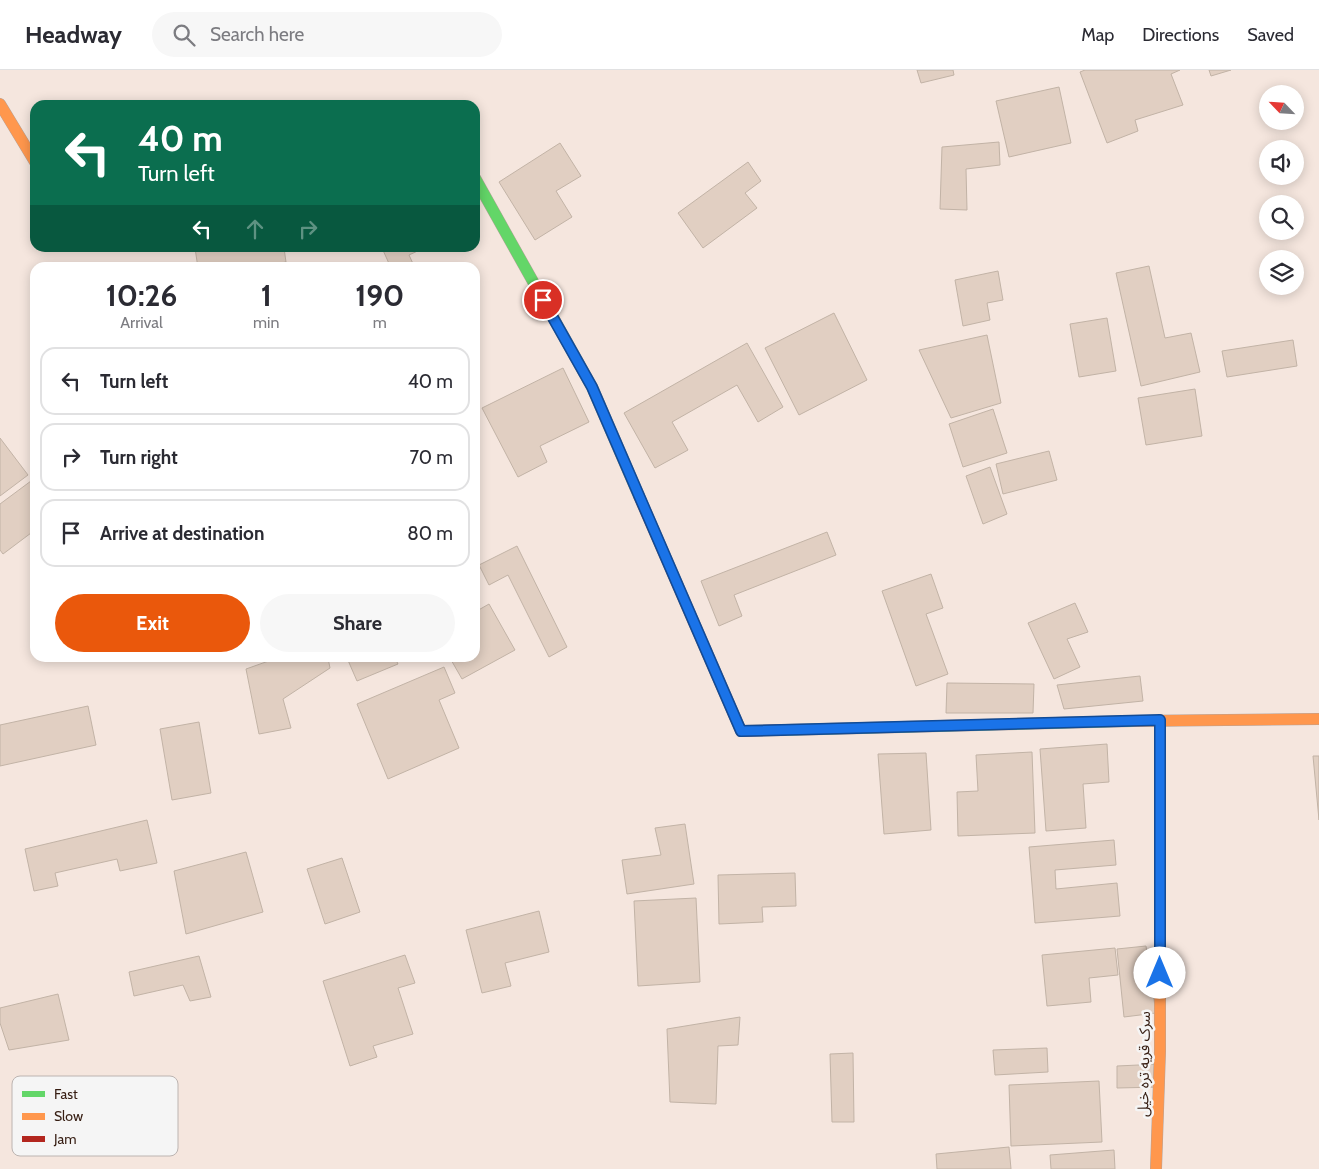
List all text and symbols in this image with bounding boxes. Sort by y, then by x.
search box [152,12,502,57]
text: Headway [25,20,122,49]
icon: search [170,21,198,49]
text: Search here [210,23,304,46]
text: Map [1081,24,1114,46]
text: Directions [1142,24,1219,46]
text: Saved [1247,24,1294,46]
north arrow [1259,85,1304,130]
map controls [1259,85,1304,295]
text: 40 m [138,117,223,160]
icon: left [55,120,120,185]
button: sound [1259,140,1304,185]
text: Turn left [138,160,215,187]
button: search [1259,195,1304,240]
icon: left [188,215,216,243]
icon: ahead [241,215,269,243]
icon: right [294,215,322,243]
button: layers [1259,250,1304,295]
text: 10:26 [106,277,177,314]
text: 1 [261,277,272,314]
text: 190 [355,277,404,314]
pin [522,279,564,321]
icon: arrive [529,286,557,314]
text: Arrival [120,313,163,332]
text: min [253,313,279,332]
text: m [373,313,387,332]
icon: left [57,367,85,395]
text: Turn left [100,370,168,393]
text: 40 m [408,370,453,393]
icon: right [57,443,85,471]
text: Turn right [100,446,178,469]
text: 70 m [409,446,453,469]
icon: arrive [57,519,85,547]
text: Arrive at destination [100,522,264,545]
text: 80 m [407,522,453,545]
button: Exit [55,594,250,652]
button: Share [260,594,455,652]
position arrow [1133,946,1185,998]
street label: سرک قریه تره خیل [1134,1011,1154,1117]
legend [12,1076,178,1156]
text: Fast [54,1085,78,1103]
text: Slow [54,1107,83,1125]
text: Jam [53,1130,76,1148]

